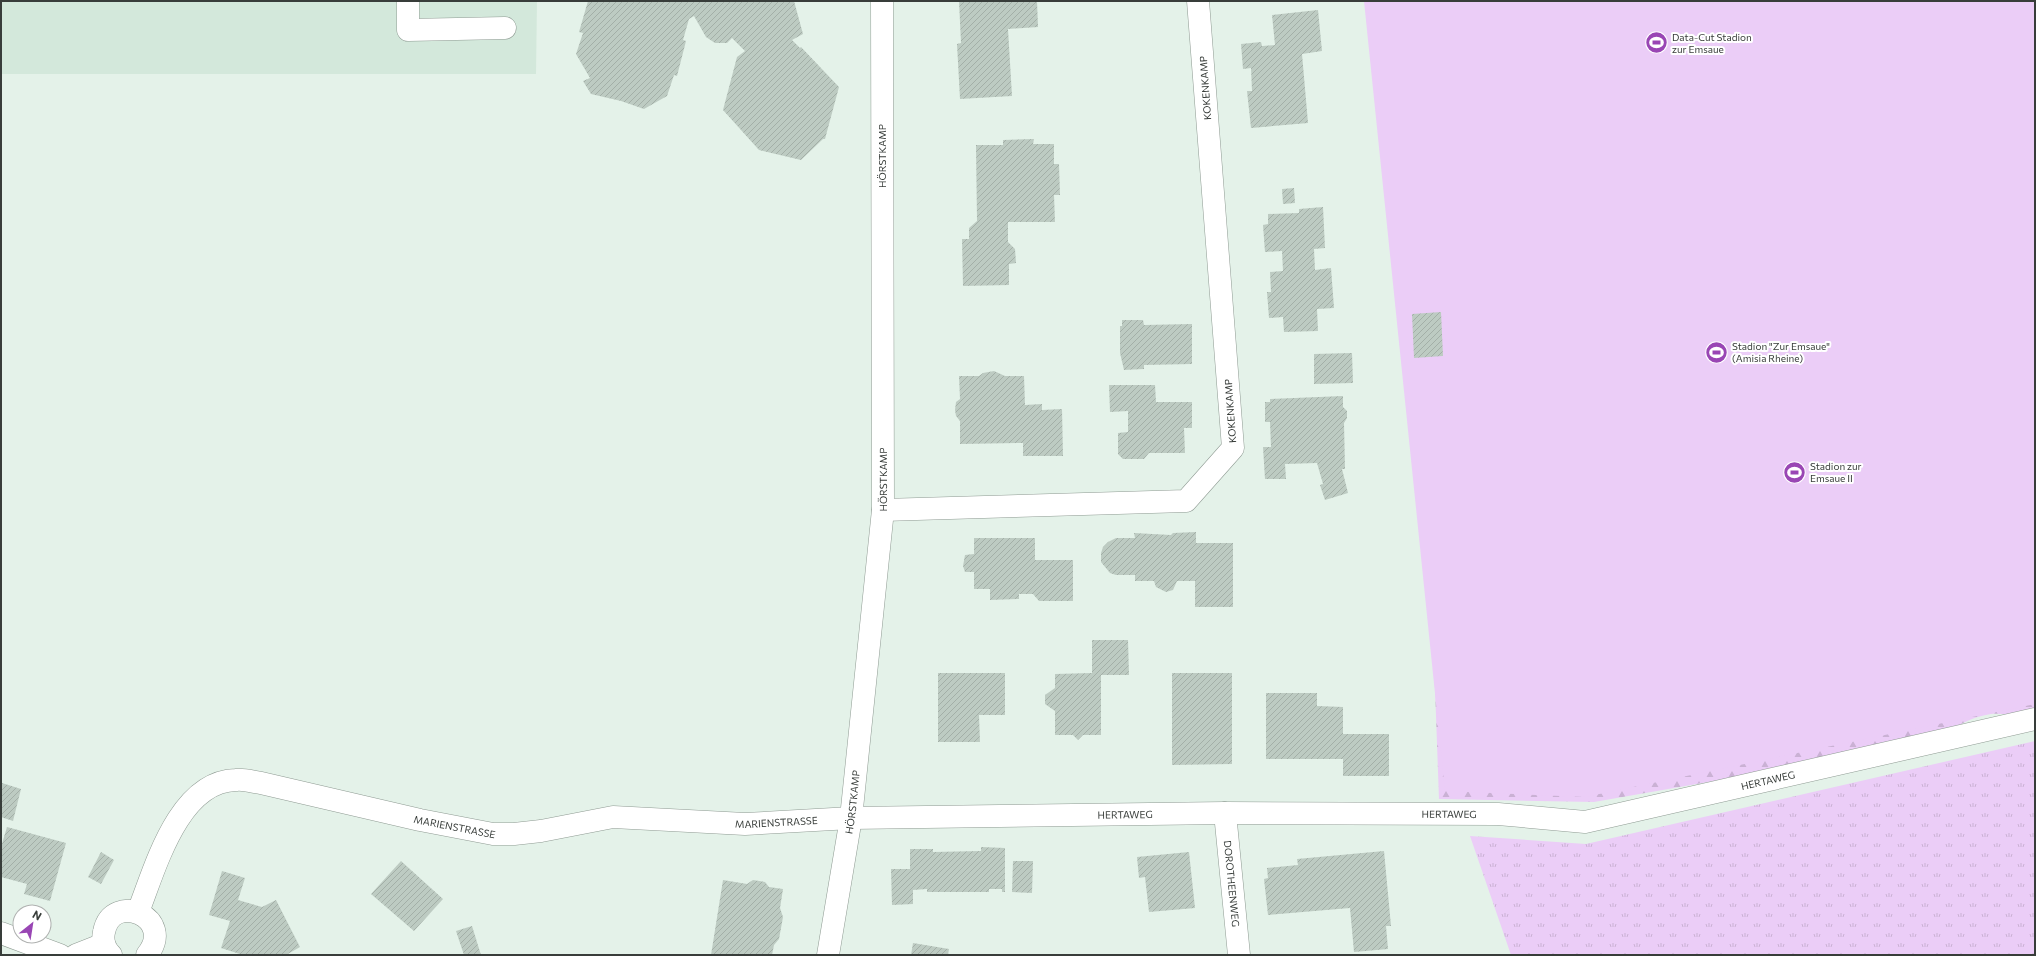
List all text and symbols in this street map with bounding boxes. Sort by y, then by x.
sports icon: Data-Cut Stadion zur Emsaue [1643,30,1669,56]
place label: Data-Cut Stadion zur Emsaue [1672,31,1752,55]
street label: KOKENKAMP [1197,56,1213,120]
street label: HÖRSTKAMP [876,124,888,188]
sports icon: Stadion "Zur Emsaue" (Amisia Rheine) [1704,339,1730,365]
place label: Stadion "Zur Emsaue" (Amisia Rheine) [1732,340,1830,364]
street label: KOKENKAMP [1222,379,1238,443]
street label: HÖRSTKAMP [877,448,889,512]
sports icon: Stadion zur Emsaue II [1782,459,1808,485]
place label: Stadion zur Emsaue II [1810,460,1862,484]
street label: HERTAWEG [1740,768,1796,792]
street label: HÖRSTKAMP [842,770,862,835]
street label: HERTAWEG [1097,808,1153,821]
street label: HERTAWEG [1421,808,1477,820]
street label: MARIENSTRASSE [413,813,497,840]
street label: MARIENSTRASSE [735,814,818,830]
street label: DOROTHEENWEG [1222,840,1242,927]
north arrow [12,904,52,944]
text: N [30,907,44,923]

